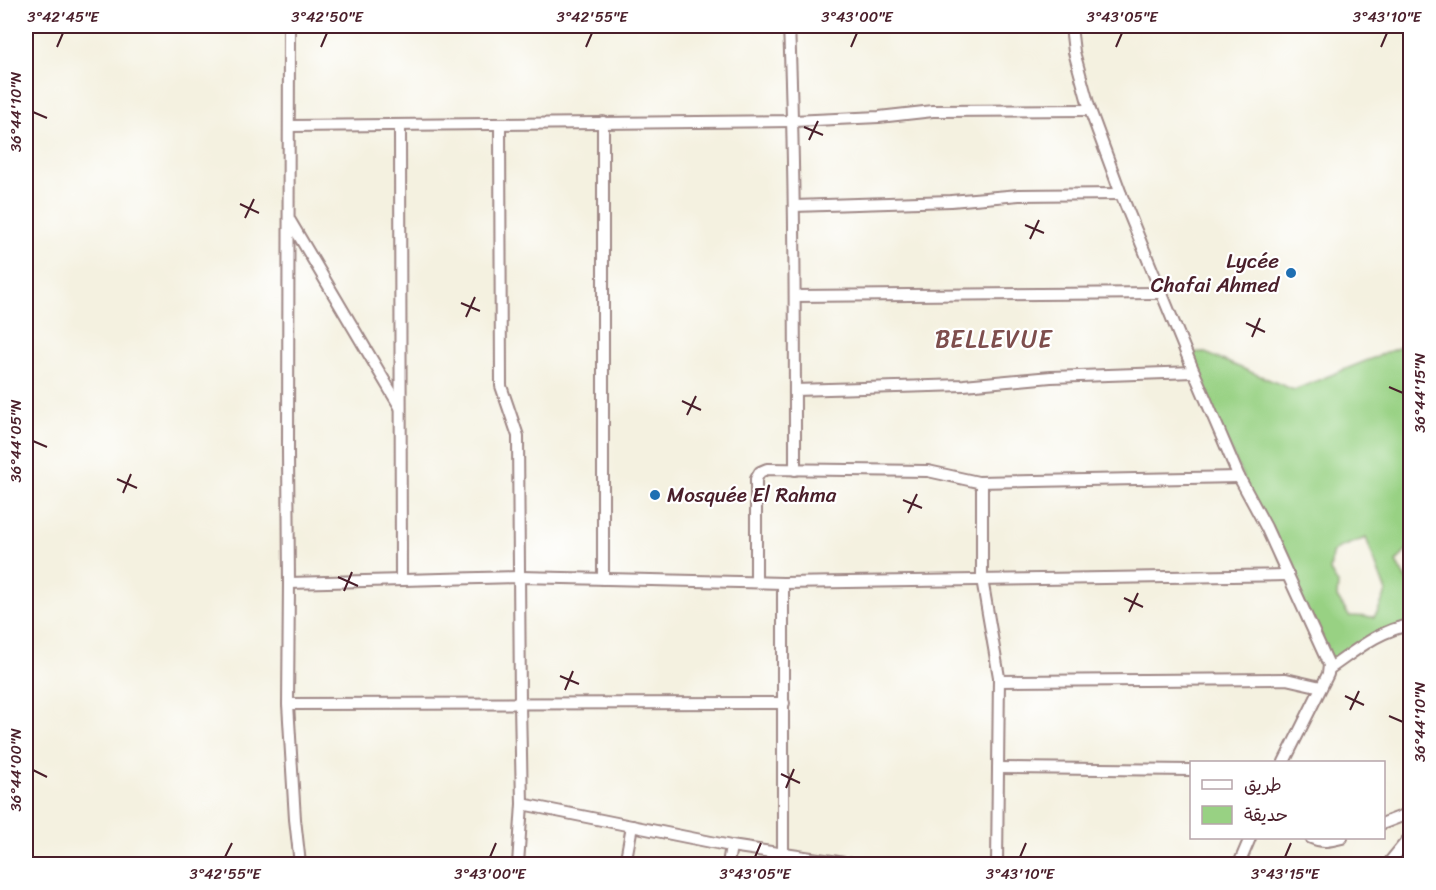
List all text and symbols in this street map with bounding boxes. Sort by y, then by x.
text: 3°42'45"E [27,4,100,30]
text: 3°42'50"E [291,4,364,30]
text: 3°42'55"E [556,4,629,30]
text: 3°43'00"E [821,4,894,30]
text: 3°43'05"E [1086,4,1159,30]
text: 3°43'10"E [1353,4,1423,30]
text: 36°44'10"N [3,71,29,152]
place label: Lycée Chafai Ahmed [1151,242,1281,304]
marker: Lycée Chafai Ahmed [1284,266,1298,280]
district label: BELLEVUE [935,318,1053,360]
text: 36°44'15"N [1407,353,1433,433]
text: 36°44'05"N [3,399,29,482]
place label: Mosquée El Rahma [667,476,837,514]
marker: Mosquée El Rahma [648,488,662,502]
text: 36°44'10"N [1407,681,1433,762]
text: 36°44'00"N [3,728,29,812]
legend [1190,761,1385,839]
text: طريق [1244,769,1282,801]
text: حديقة [1244,799,1288,831]
text: 3°42'55"E [189,861,262,887]
text: 3°43'00"E [454,861,527,887]
text: 3°43'05"E [719,861,792,887]
text: 3°43'10"E [986,861,1056,887]
text: 3°43'15"E [1251,861,1321,887]

